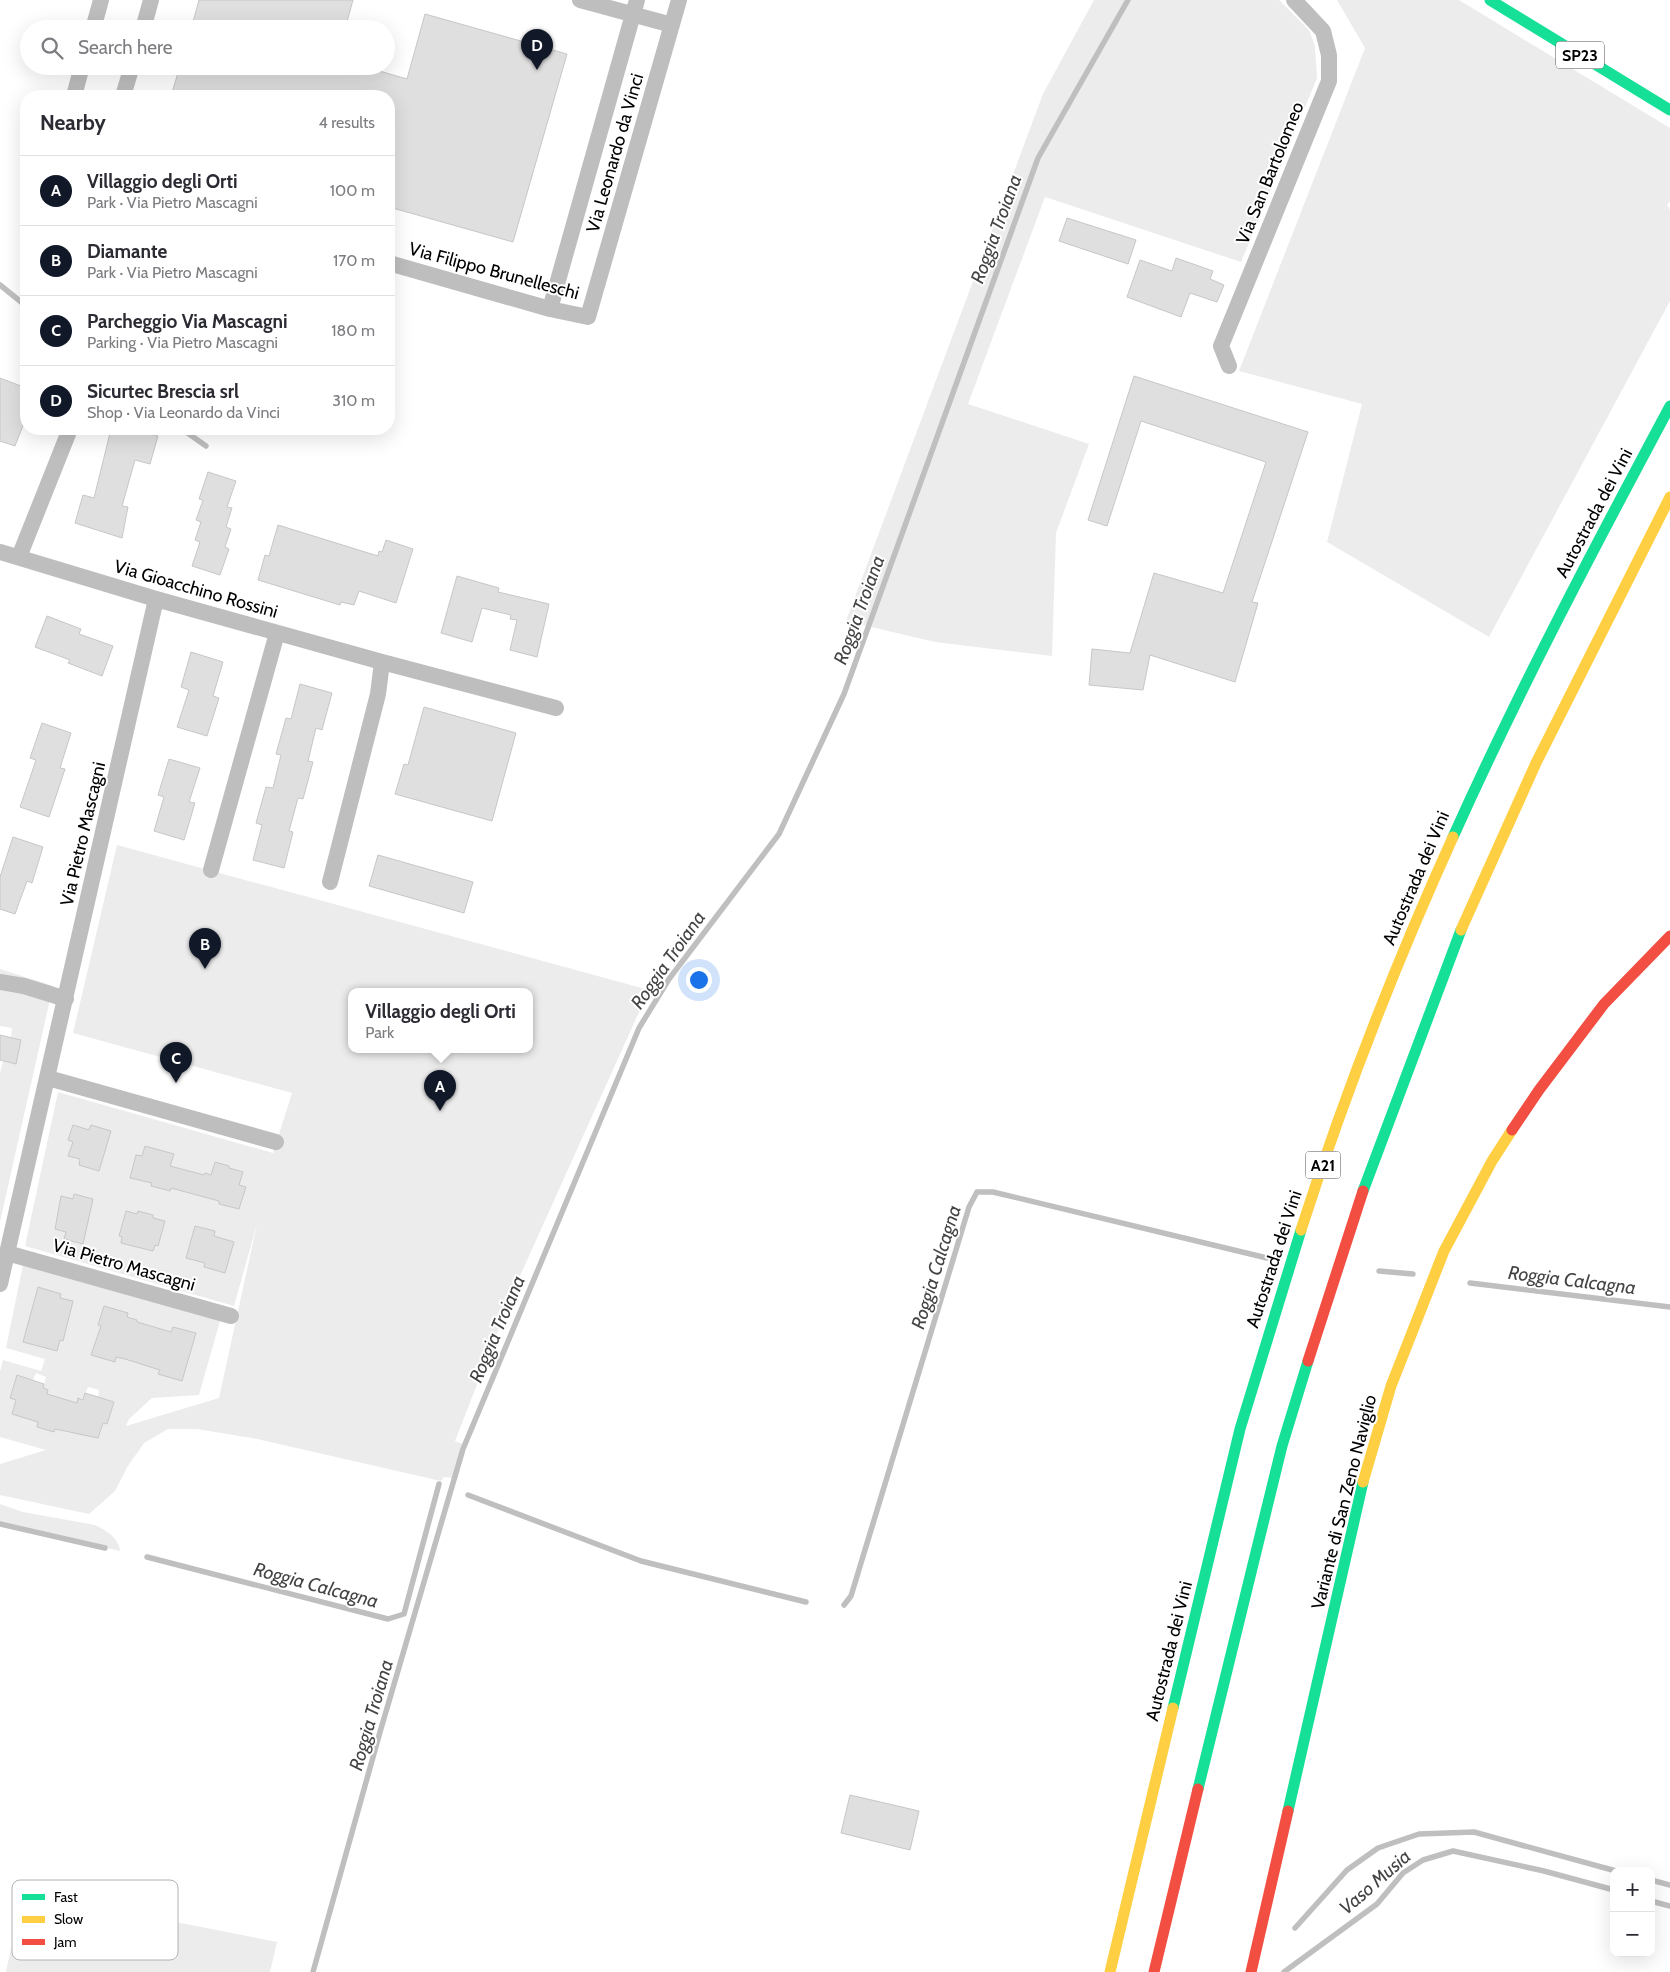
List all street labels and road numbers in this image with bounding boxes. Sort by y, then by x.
road number: SP23 [1556,42,1604,68]
street label: Via Leonardo da Vinci [582,71,648,235]
street label: Via San Bartolomeo [1231,99,1309,247]
street label: Via Filippo Brunelleschi [406,238,582,304]
street label: Autostrada dei Vini [1551,445,1637,581]
street label: Via Gioacchino Rossini [112,555,280,623]
street label: Via Pietro Mascagni [56,760,110,908]
street label: Autostrada dei Vini [1378,808,1454,948]
road number: A21 [1306,1152,1340,1178]
street label: Autostrada dei Vini [1241,1188,1307,1330]
street label: Via Pietro Mascagni [50,1234,198,1296]
street label: Variante di San Zeno Naviglio [1307,1392,1381,1612]
street label: Autostrada dei Vini [1141,1579,1197,1723]

